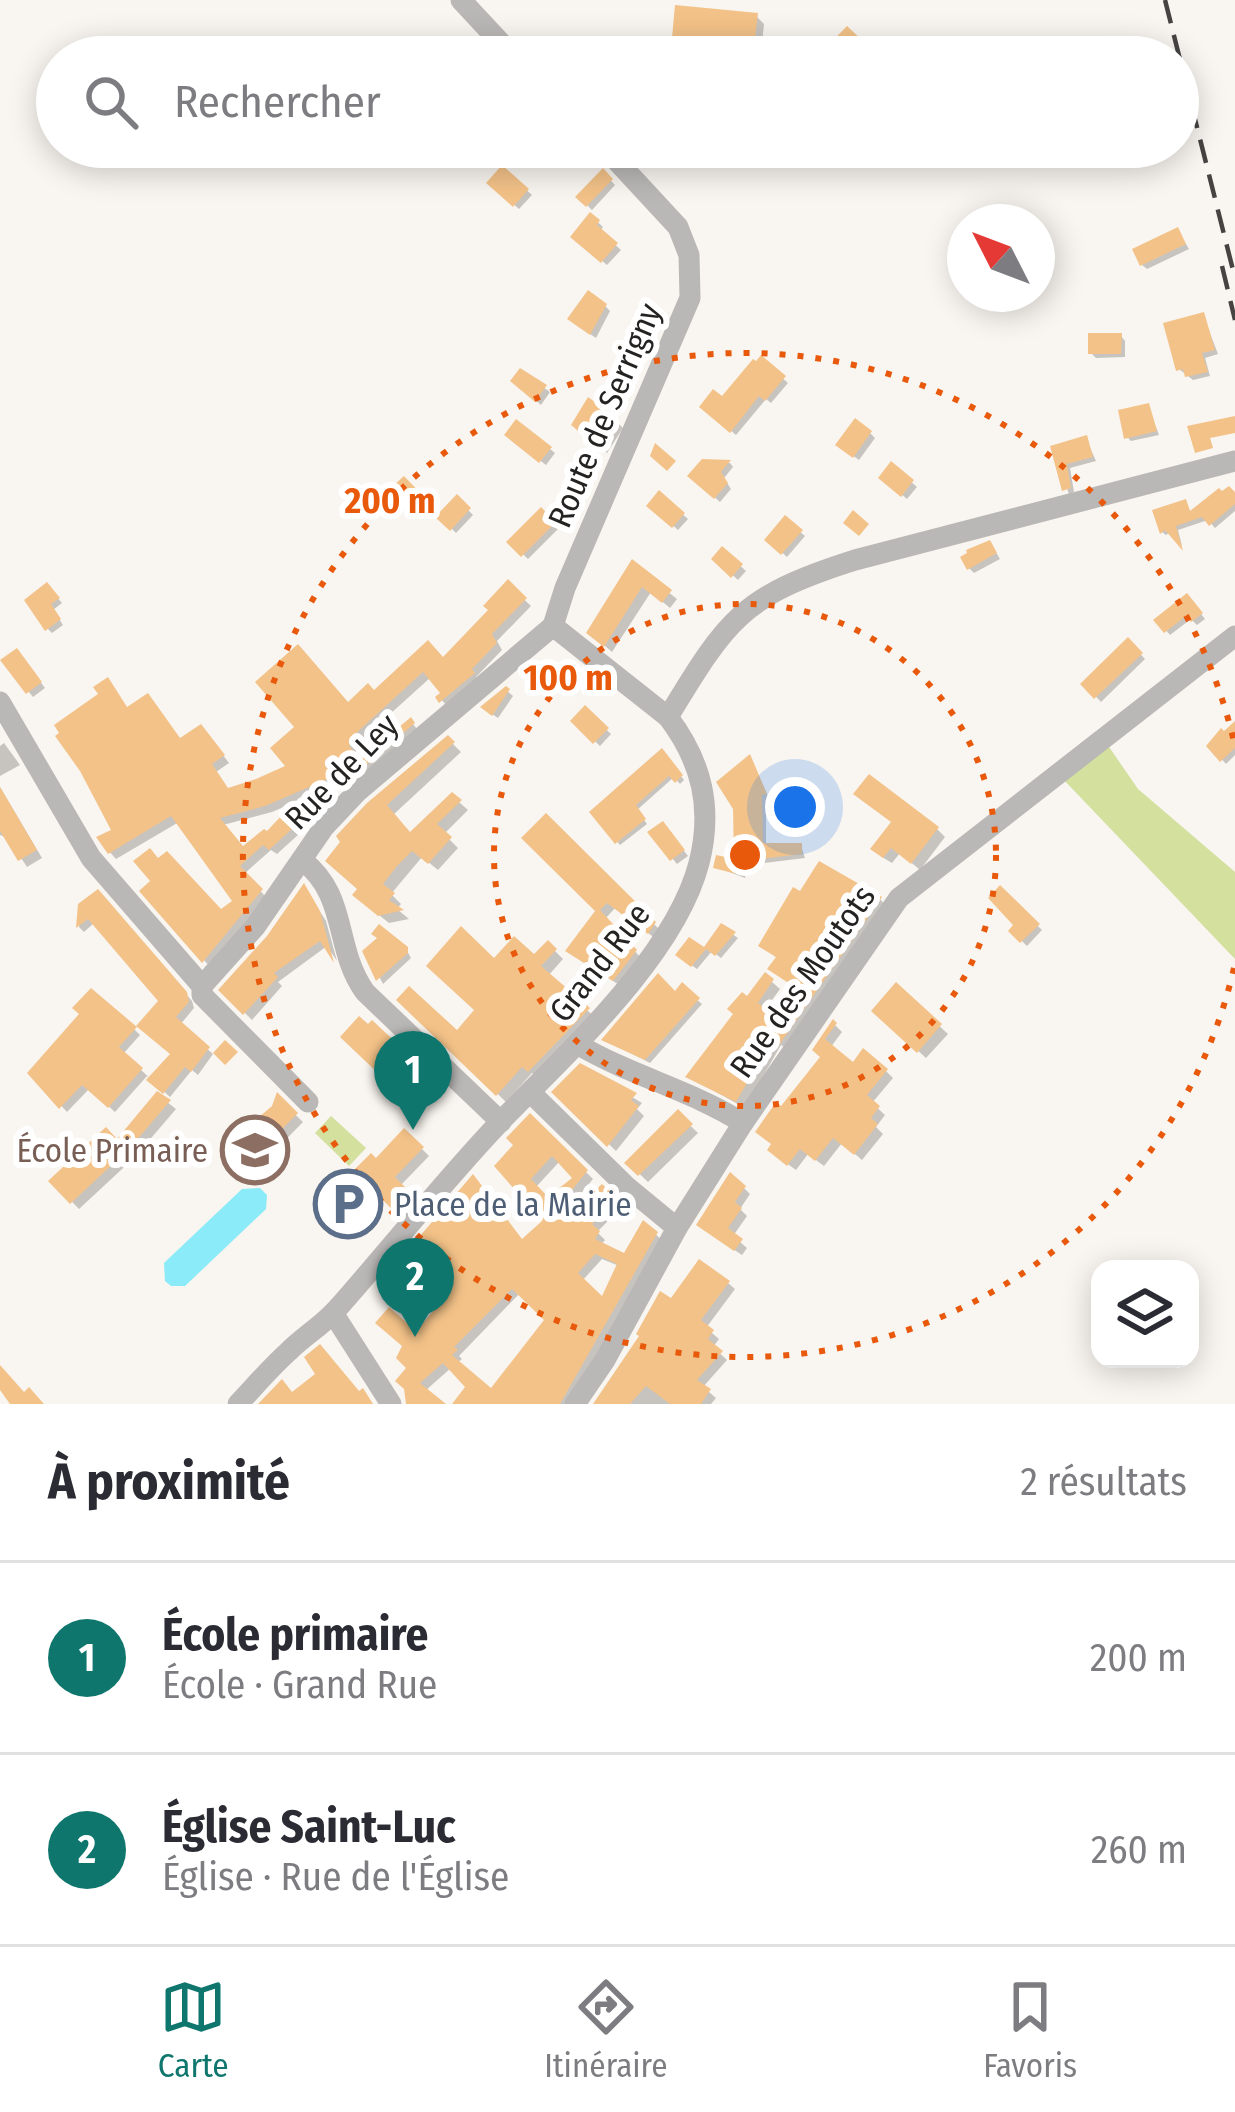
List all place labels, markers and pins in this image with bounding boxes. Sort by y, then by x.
centre of rings [724,834,766,876]
pin: 1 [374,1031,452,1130]
school or university icon: École Primaire [220,1115,290,1185]
place label: École Primaire [17,1131,208,1171]
parking icon: Place de la Mairie [313,1169,383,1239]
place label: Place de la Mairie [394,1185,632,1225]
pin: 2 [376,1238,454,1337]

